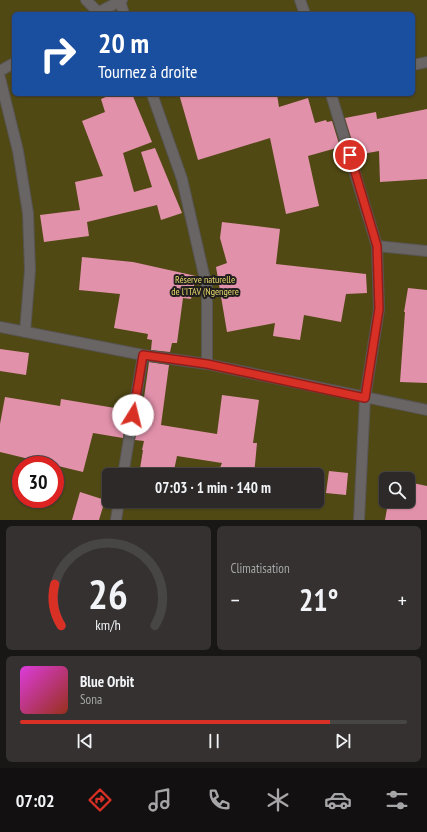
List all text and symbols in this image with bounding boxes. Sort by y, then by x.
text: 20 m [98,24,149,61]
icon: right [32,28,84,80]
text: Tournez à droite [98,60,197,83]
pin [333,138,367,172]
icon: arrive [339,144,361,166]
park label: Réserve naturelle de l'ITAV (Ngengere [171,273,239,298]
position arrow [112,394,154,436]
speed limit sign: 30 [12,456,64,508]
map controls [379,472,415,508]
button: search [379,472,415,508]
text: 07:03 · 1 min · 140 m [155,478,271,497]
text: Climatisation [231,560,290,577]
text: 26 [88,567,128,620]
text: 21° [299,580,339,619]
text: − [231,586,240,614]
text: + [398,586,407,614]
text: km/h [96,615,121,634]
text: Blue Orbit [80,672,134,691]
text: Sona [80,691,102,708]
icon: previous [74,730,96,752]
icon: pause [203,730,225,752]
icon: next [332,730,354,752]
icon: directions [86,786,114,814]
icon: music [146,786,174,814]
icon: phone [205,786,233,814]
icon: climate [264,786,292,814]
icon: car [324,786,352,814]
icon: filters [383,786,411,814]
text: 07:02 [16,789,55,812]

